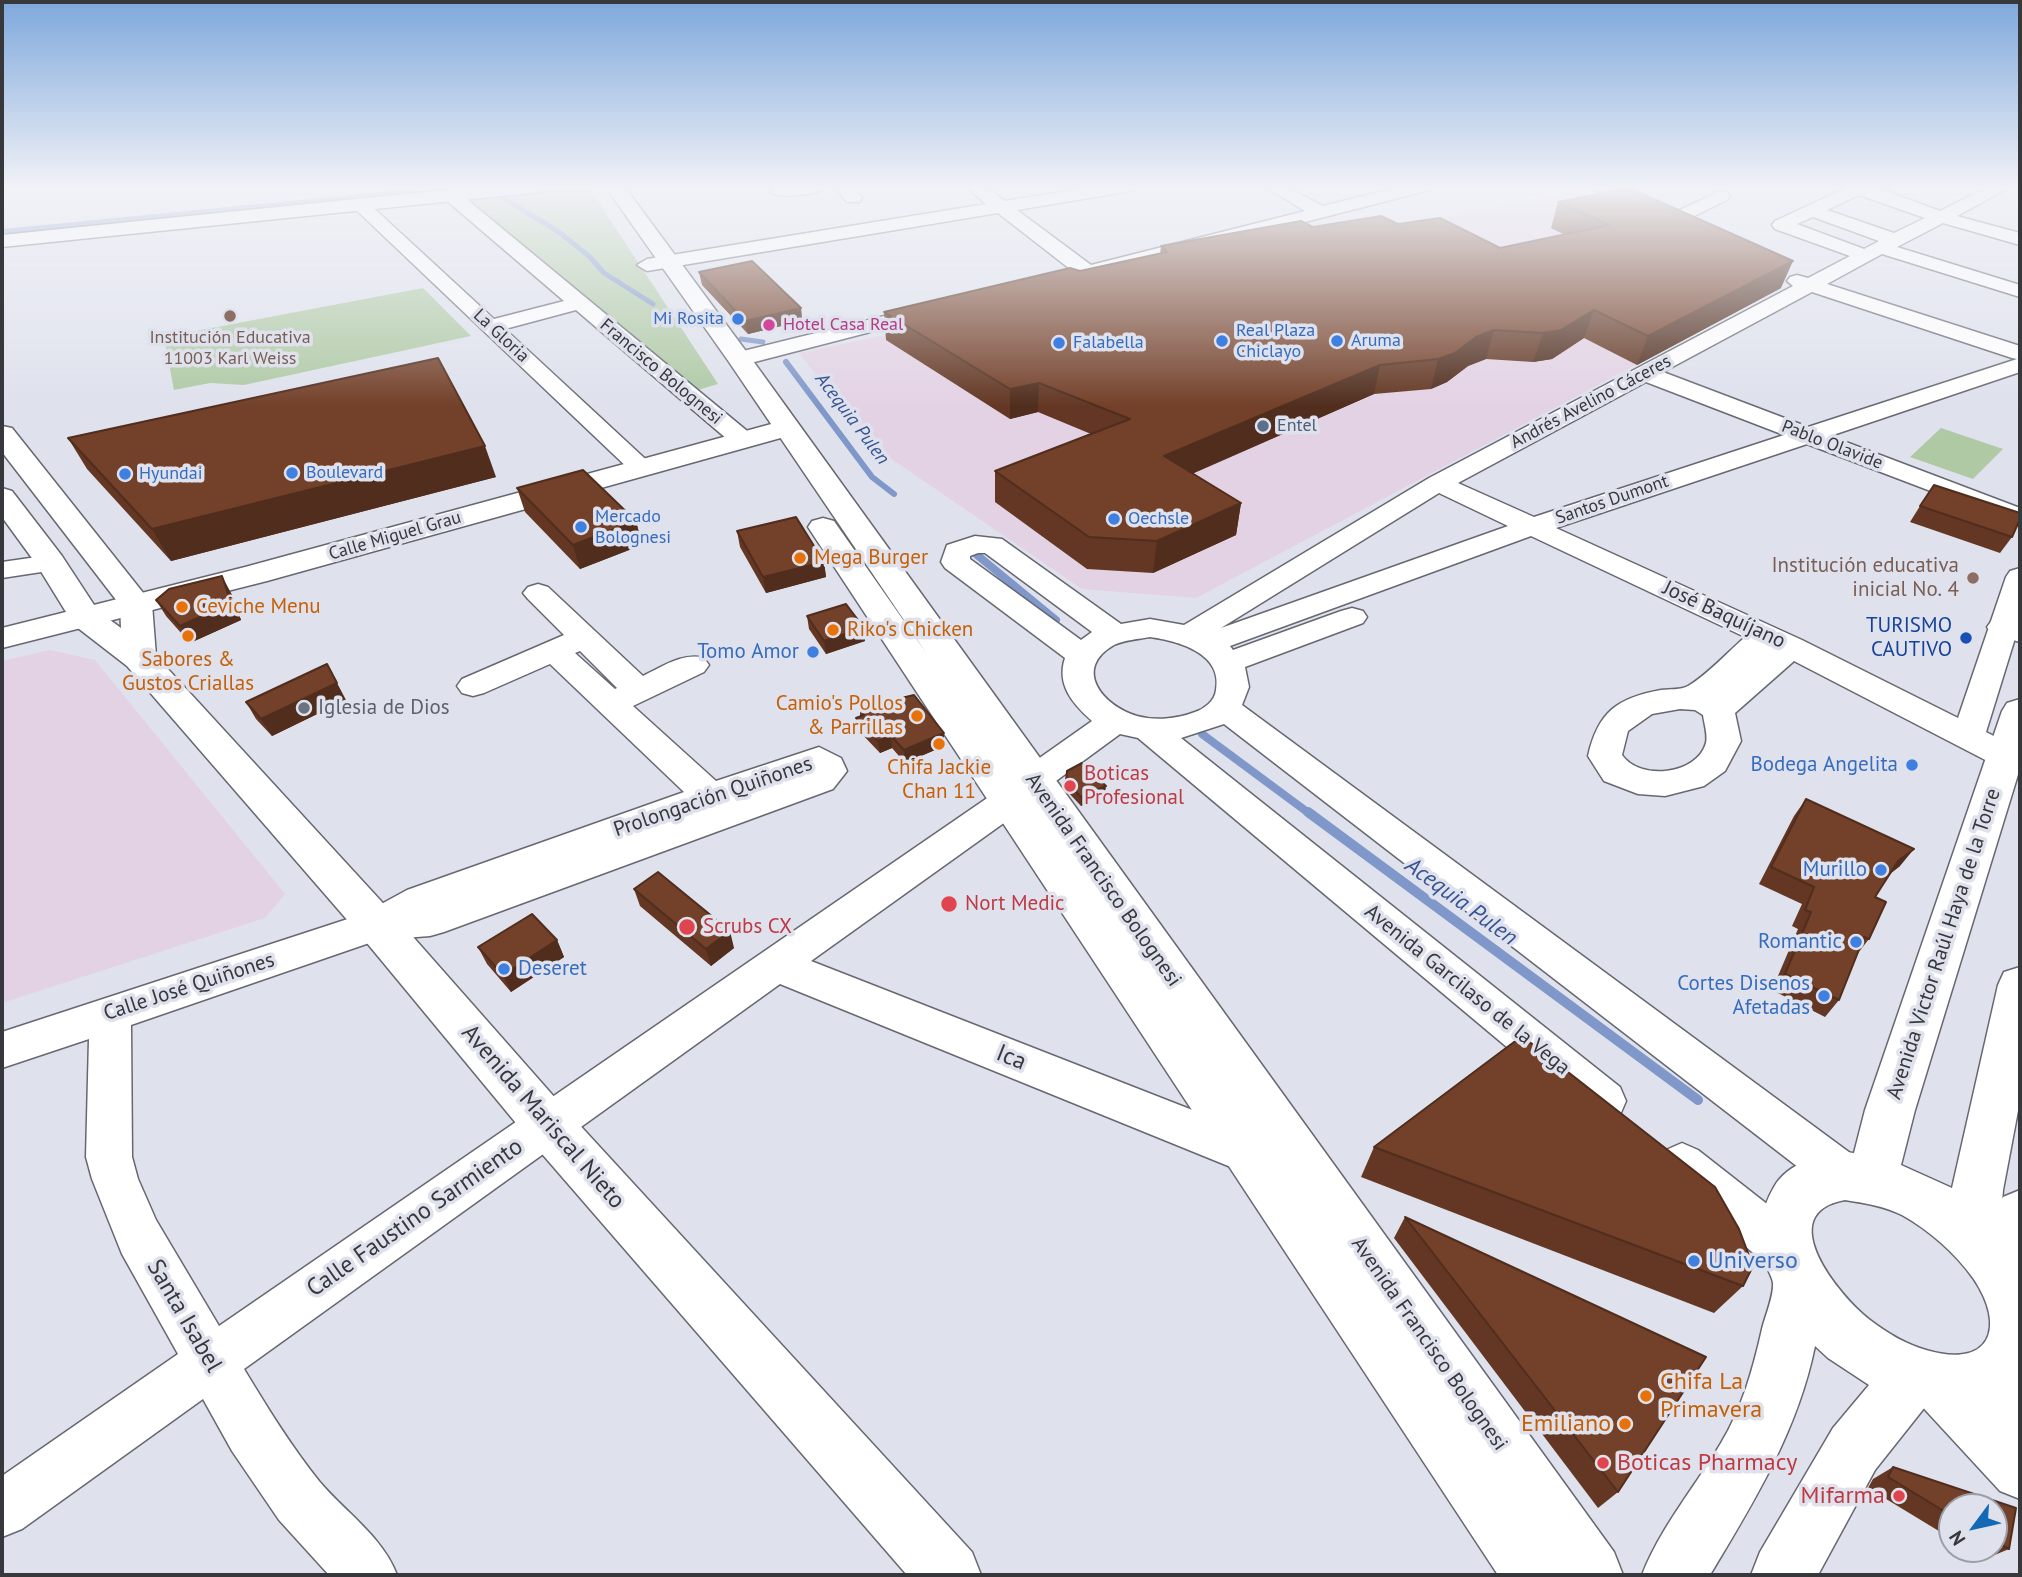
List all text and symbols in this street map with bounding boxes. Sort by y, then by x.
street label: La Gloria [469,305,533,367]
marker: Institución Educativa 11003 Karl Weiss [222,308,238,324]
place label: Mi Rosita [653,308,724,330]
marker: Mi Rosita [730,311,746,327]
place label: Hotel Casa Real [783,314,903,336]
street label: Francisco Bolognesi [595,315,727,429]
marker: Hotel Casa Real [761,317,777,333]
place label: Real Plaza Chiclayo [1236,320,1315,362]
place label: Institución Educativa 11003 Karl Weiss [149,327,311,370]
place label: Aruma [1351,330,1401,352]
place label: Falabella [1073,332,1144,354]
marker: Real Plaza Chiclayo [1214,333,1230,349]
marker: Aruma [1329,333,1345,349]
marker: Falabella [1051,335,1067,351]
street label: Andrés Avelino Cáceres [1507,351,1675,453]
water label: Acequia Pulen [810,369,894,469]
place label: Entel [1277,415,1317,437]
street label: Pablo Olavide [1778,416,1886,474]
marker: Entel [1255,418,1271,434]
place label: Boulevard [306,462,383,484]
place label: Hyundai [139,463,202,485]
marker: Boulevard [284,465,300,481]
marker: Hyundai [117,466,133,482]
street label: Santos Dumont [1553,471,1671,529]
place label: Mercado Bolognesi [595,506,671,548]
street label: Calle Miguel Grau [326,507,464,565]
place label: Oechsle [1128,508,1189,530]
marker: Oechsle [1106,511,1122,527]
marker: Mercado Bolognesi [573,519,589,535]
place label: Mega Burger [814,545,928,571]
marker: Mega Burger [792,550,808,566]
place label: Institución educativa inicial No. 4 [1771,553,1959,603]
marker: Institución educativa inicial No. 4 [1965,570,1981,586]
street label: José Baquíjano [1659,576,1789,654]
place label: Ceviche Menu [196,594,321,620]
marker: Ceviche Menu [174,599,190,615]
place label: TURISMO CAUTIVO [1866,613,1952,663]
place label: Riko's Chicken [847,617,973,643]
marker: Riko's Chicken [825,622,841,638]
marker: Sabores & Gustos Criallas [180,628,196,644]
marker: TURISMO CAUTIVO [1958,630,1974,646]
place label: Tomo Amor [697,639,799,665]
marker: Tomo Amor [805,644,821,660]
place label: Sabores & Gustos Criallas [122,647,254,697]
place label: Camio's Pollos & Parrillas [776,691,903,741]
place label: Iglesia de Dios [318,695,450,721]
marker: Iglesia de Dios [296,700,312,716]
marker: Camio's Pollos & Parrillas [909,708,925,724]
marker: Chifa Jackie Chan 11 [931,736,947,752]
street label: Prolongación Quiñones [610,751,816,843]
place label: Bodega Angelita [1750,752,1898,778]
place label: Chifa Jackie Chan 11 [887,755,991,805]
marker: Bodega Angelita [1904,757,1920,773]
place label: Boticas Profesional [1084,761,1184,811]
street label: Avenida Francisco Bolognesi [1020,768,1186,992]
marker: Boticas Profesional [1062,778,1078,794]
street label: Avenida Victor Raúl Haya de la Torre [1882,785,2006,1103]
water label: Acequia Pulen [1400,852,1522,952]
place label: Murillo [1803,857,1867,883]
marker: Murillo [1873,862,1889,878]
place label: Nort Medic [965,891,1065,917]
marker: Nort Medic [939,894,959,914]
street label: Avenida Garcilaso de la Vega [1359,899,1575,1081]
place label: Scrubs CX [703,914,792,940]
marker: Scrubs CX [677,917,697,937]
place label: Romantic [1758,929,1842,955]
marker: Romantic [1848,934,1864,950]
street label: Calle José Quiñones [100,947,278,1027]
place label: Deseret [518,956,587,982]
marker: Deseret [496,961,512,977]
place label: Cortes Disenos Afetadas [1677,971,1810,1021]
marker: Cortes Disenos Afetadas [1816,988,1832,1004]
street label: Avenida Mariscal Nieto [455,1019,631,1215]
street label: Ica [992,1039,1030,1077]
street label: Calle Faustino Sarmiento [302,1133,528,1303]
street label: Avenida Francisco Bolognesi [1346,1232,1512,1456]
place label: Universo [1708,1247,1798,1275]
marker: Universo [1686,1253,1702,1269]
street label: Santa Isabel [140,1255,228,1377]
place label: Chifa La Primavera [1660,1368,1762,1424]
marker: Chifa La Primavera [1638,1388,1654,1404]
place label: Emiliano [1521,1410,1611,1438]
marker: Emiliano [1617,1416,1633,1432]
place label: Boticas Pharmacy [1617,1449,1797,1477]
marker: Boticas Pharmacy [1595,1455,1611,1471]
place label: Mifarma [1800,1482,1885,1510]
marker: Mifarma [1891,1488,1907,1504]
north arrow [1938,1493,2008,1563]
text: N [1944,1527,1971,1550]

